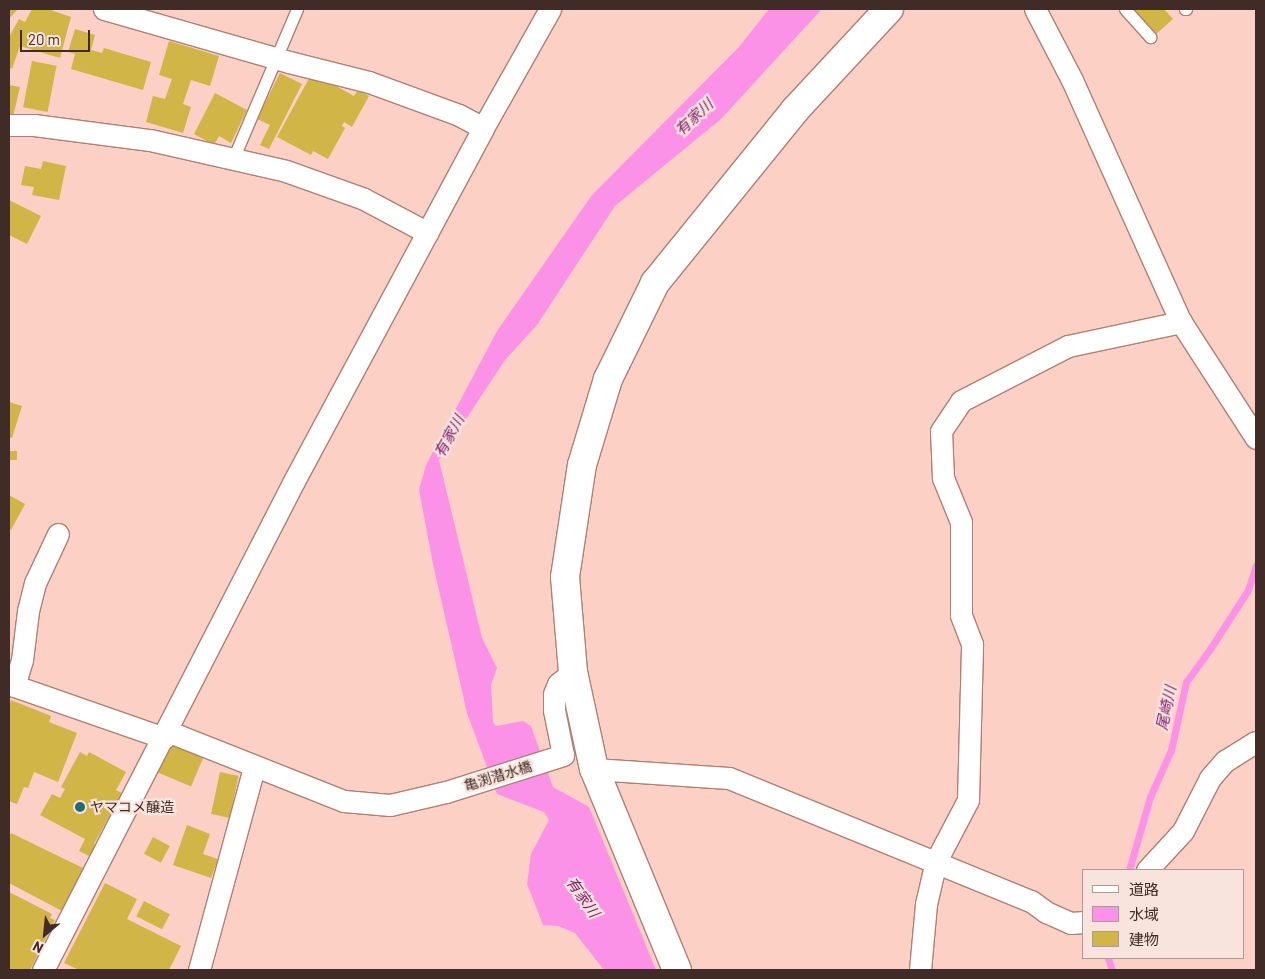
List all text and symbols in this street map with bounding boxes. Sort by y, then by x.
scale bar [22,20,92,52]
text: 20 m [28,30,60,48]
water label: 有家川 [671,95,717,139]
water label: 有家川 [430,412,468,460]
water label: 尾崎川 [1153,684,1179,732]
street label: 亀渕潜水橋 [462,758,534,794]
place label: ヤマコメ醸造 [90,799,174,815]
marker: ヤマコメ醸造 [74,801,86,813]
legend [1082,869,1245,959]
water label: 有家川 [563,873,603,921]
text: 道路 [1129,880,1159,898]
text: 水域 [1129,905,1159,923]
north arrow [20,909,70,959]
text: 建物 [1129,930,1159,948]
text: N [30,938,46,957]

